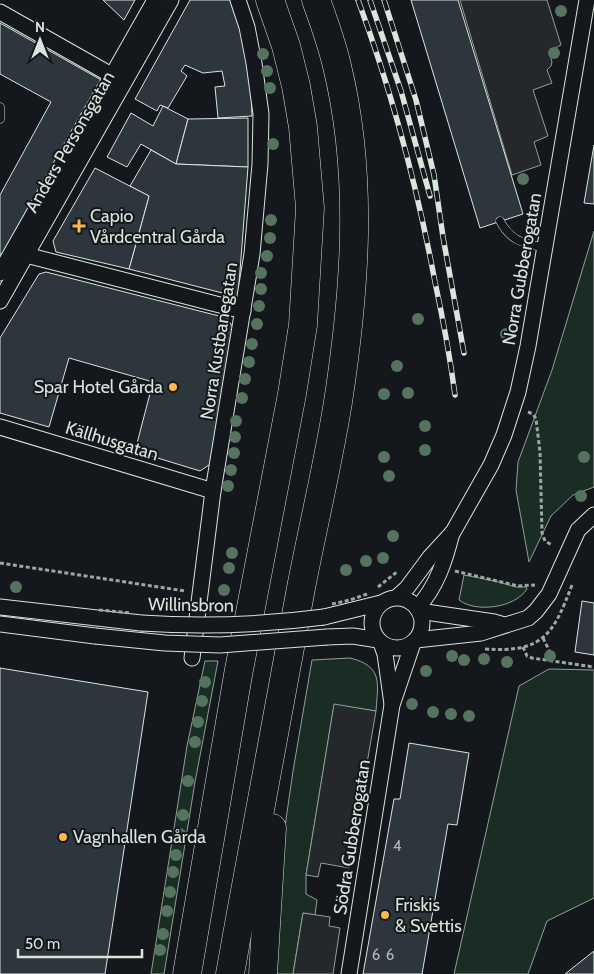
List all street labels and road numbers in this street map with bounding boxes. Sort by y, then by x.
street label: Anders Personsgatan [21,67,119,217]
street label: Norra Gubberogatan [498,191,546,347]
street label: Norra Kustbanegatan [196,261,242,421]
street label: Källhusgatan [63,416,161,466]
street label: Willinsbron [148,593,234,617]
street label: Södra Gubberogatan [329,758,375,916]

